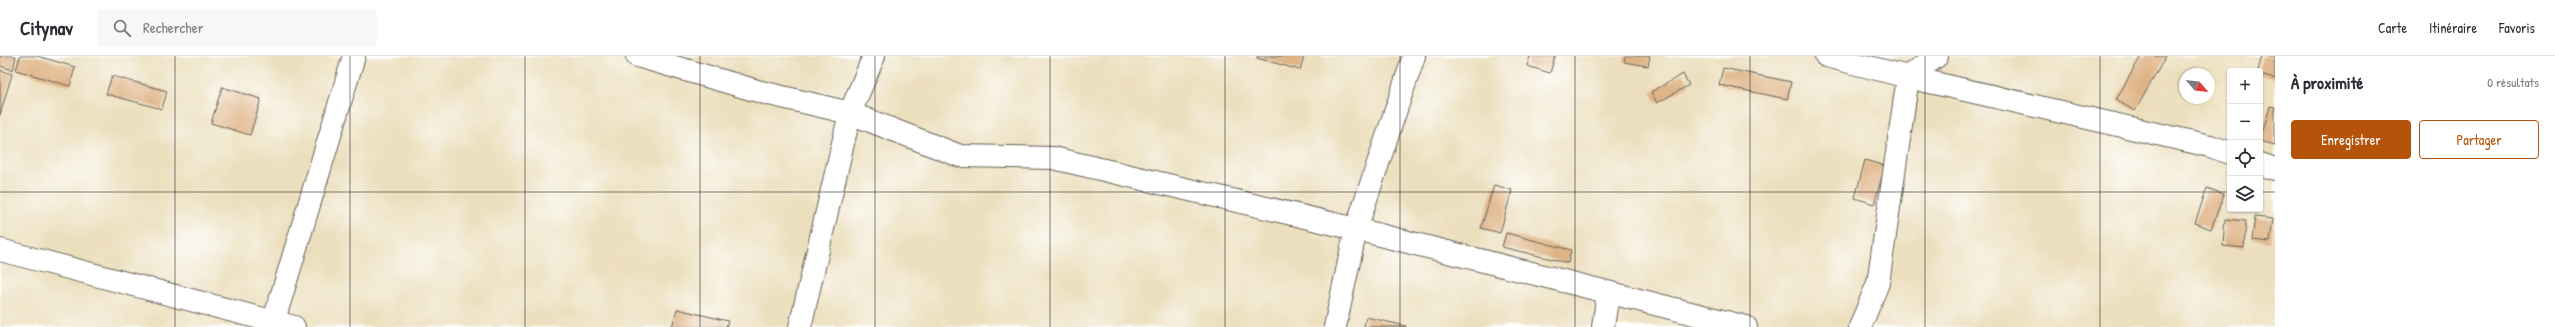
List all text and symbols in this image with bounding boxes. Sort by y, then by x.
search box [97,10,377,46]
text: Citynav [20,15,73,41]
icon: search [111,17,133,39]
text: Rechercher [143,17,203,38]
text: Carte [2378,18,2407,37]
text: Itinéraire [2429,18,2477,37]
text: Favoris [2499,18,2535,37]
north arrow [2179,68,2215,104]
map controls [2227,68,2263,212]
button: + [2227,68,2263,104]
text: À proximité [2291,71,2363,94]
text: 0 résultats [2487,73,2539,91]
button: − [2227,104,2263,140]
button: Enregistrer [2291,120,2411,159]
button: Partager [2419,120,2539,159]
button: locate [2227,140,2263,176]
button: layers [2227,176,2263,212]

